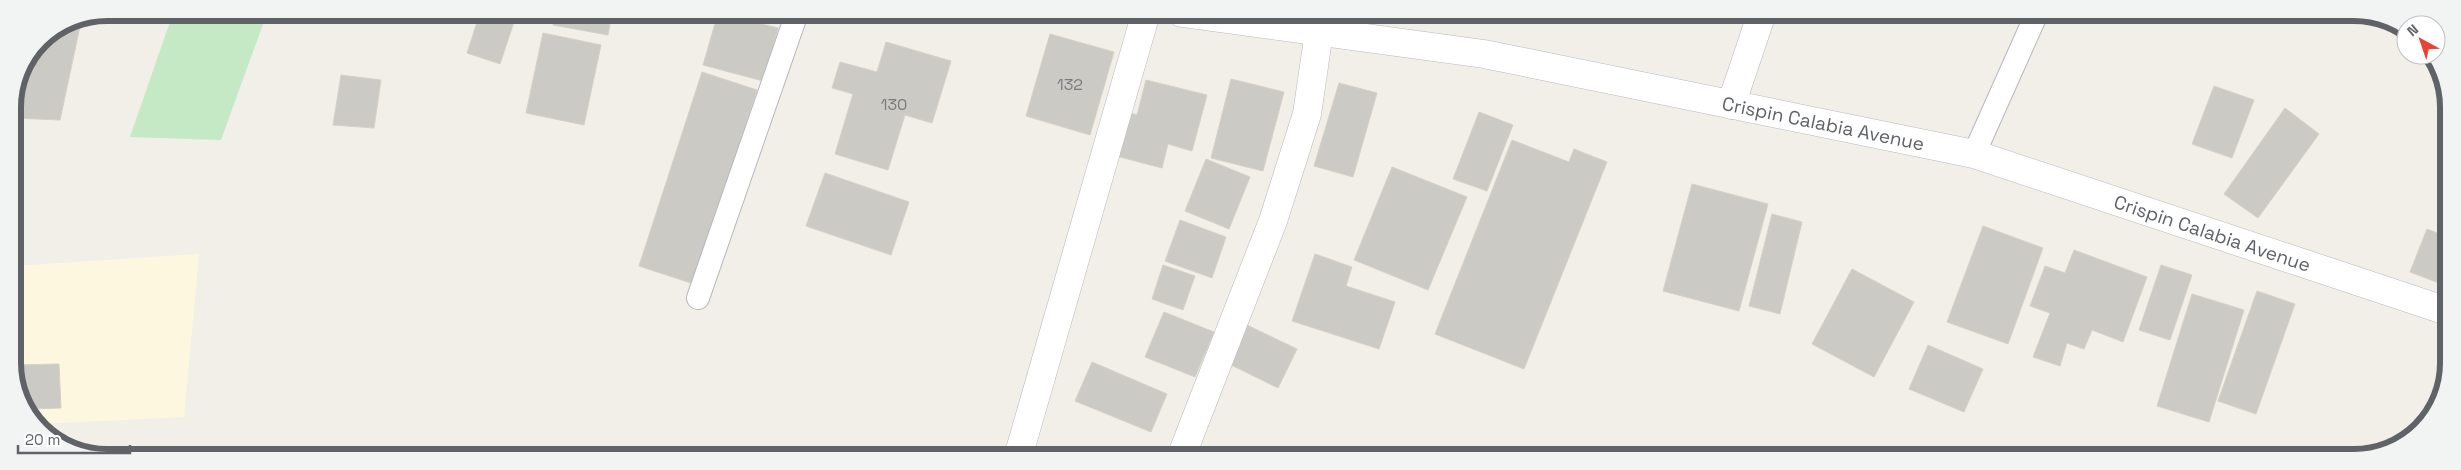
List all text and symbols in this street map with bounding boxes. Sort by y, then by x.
north arrow [2396,15,2446,65]
text: N [2403,20,2422,40]
house number: 132 [1057,74,1083,95]
street label: Crispin Calabia Avenue [1720,91,1926,157]
house number: 130 [881,94,907,115]
street label: Crispin Calabia Avenue [2111,189,2314,278]
scale bar [18,422,130,454]
text: 20 m [25,430,60,449]

